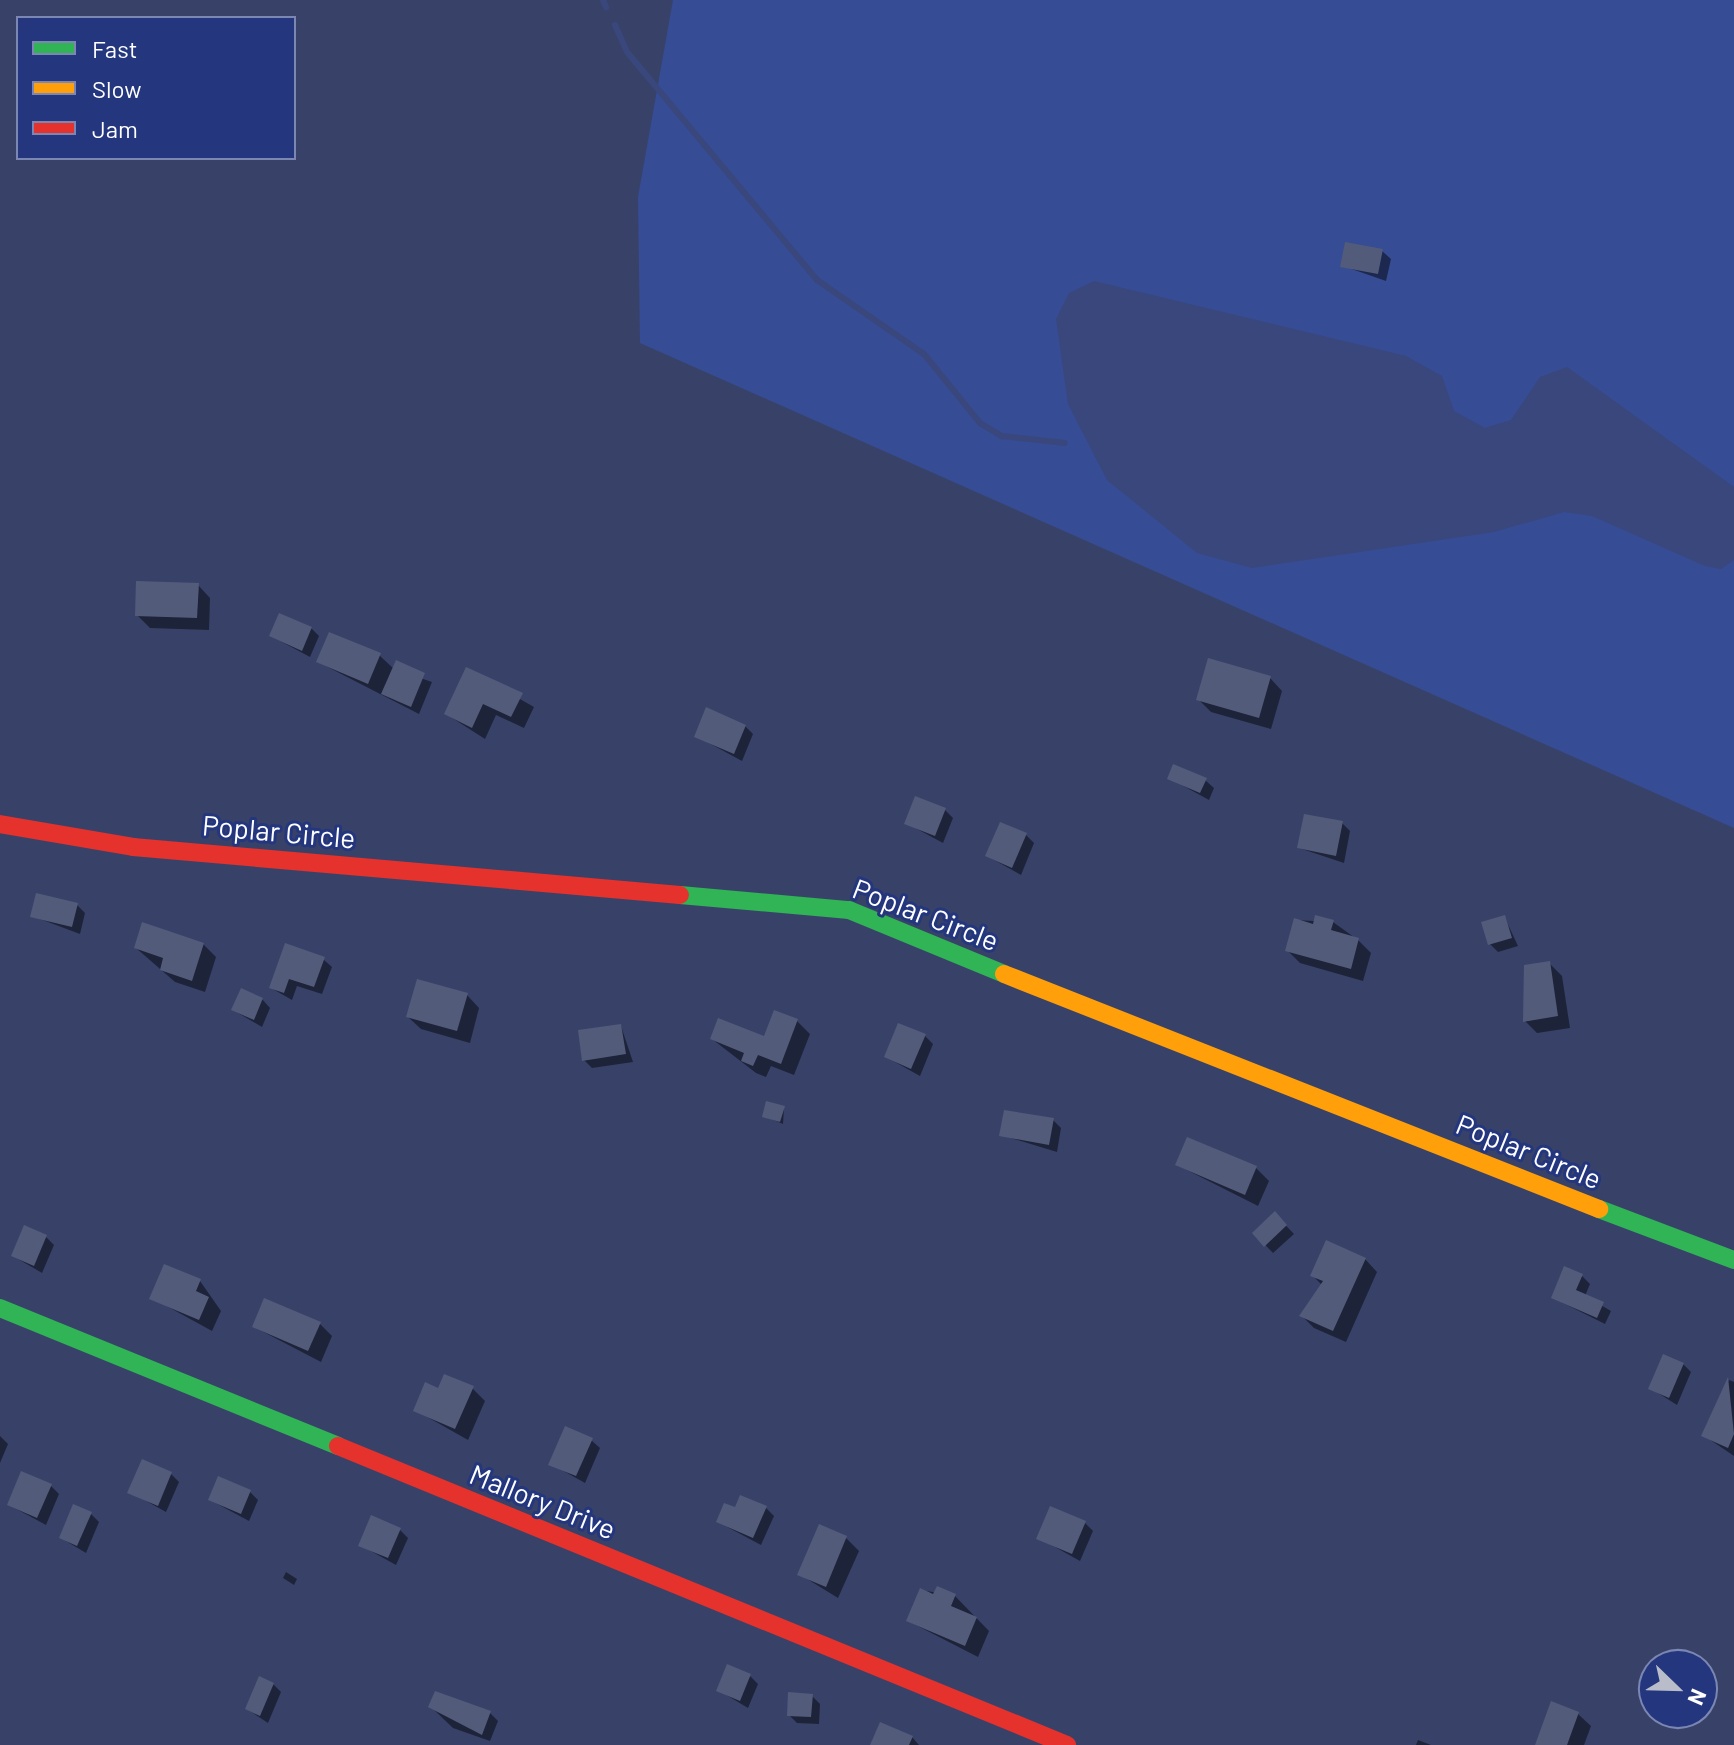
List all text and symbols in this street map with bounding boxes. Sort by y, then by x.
legend [16,16,296,160]
text: Fast [92,34,137,63]
text: Slow [92,74,141,103]
text: Jam [92,114,138,143]
street label: Poplar Circle [201,808,357,854]
street label: Poplar Circle [848,871,1004,957]
street label: Poplar Circle [1452,1107,1606,1195]
street label: Mallory Drive [465,1457,621,1545]
north arrow [1638,1649,1718,1729]
text: N [1683,1686,1713,1709]

